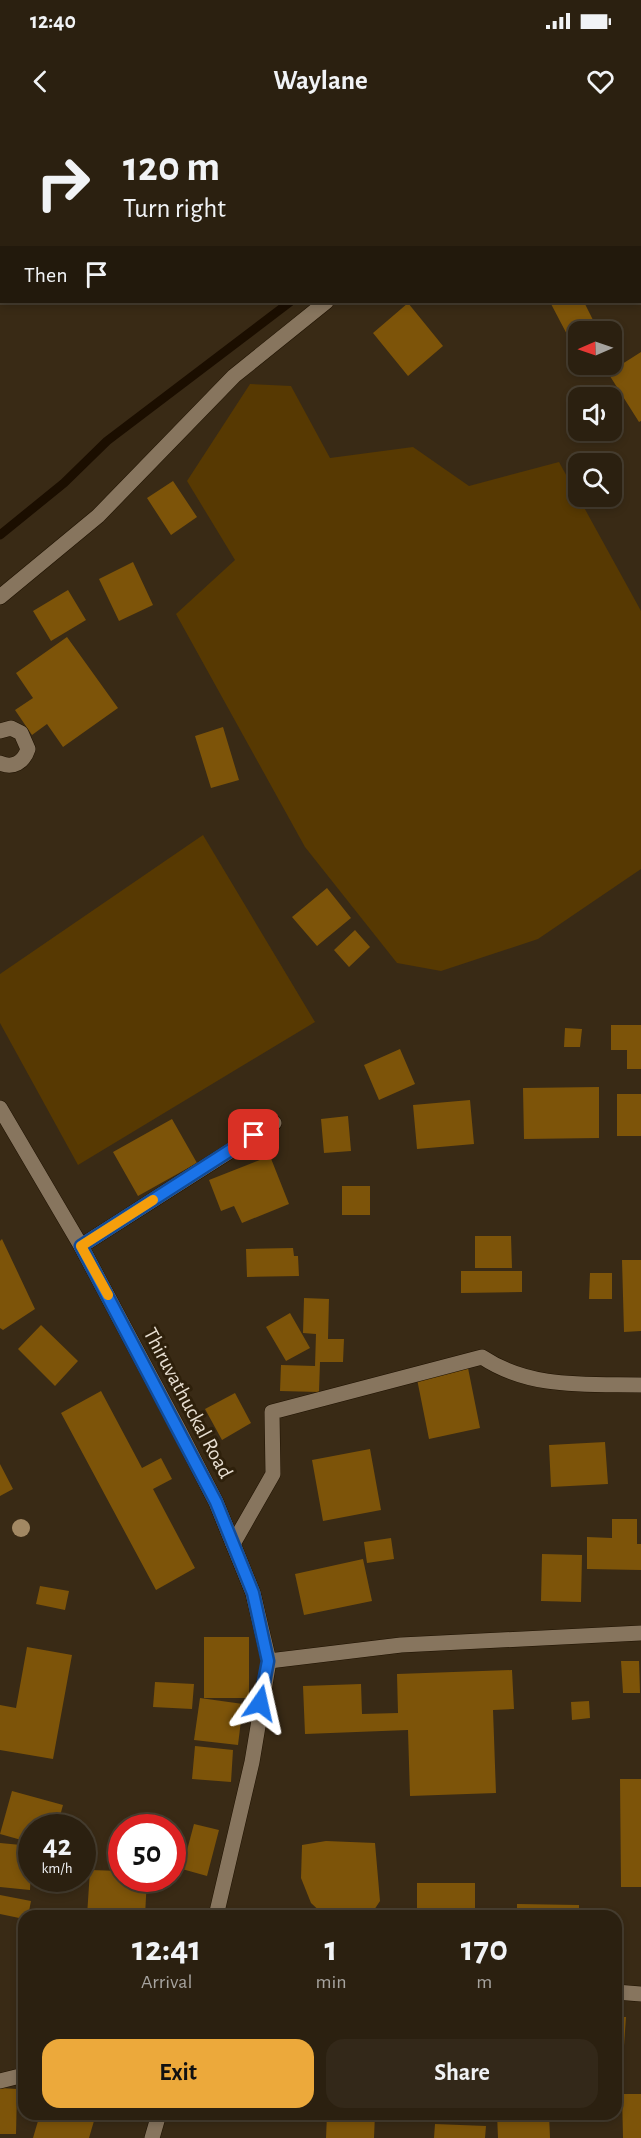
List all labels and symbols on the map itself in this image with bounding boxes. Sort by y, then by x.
north arrow [568,321,622,375]
pin [228,1109,279,1160]
street label: Thiruvathuckal Road [139,1324,237,1482]
position arrow [228,1671,292,1735]
speed limit sign: 50 [108,1814,186,1892]

